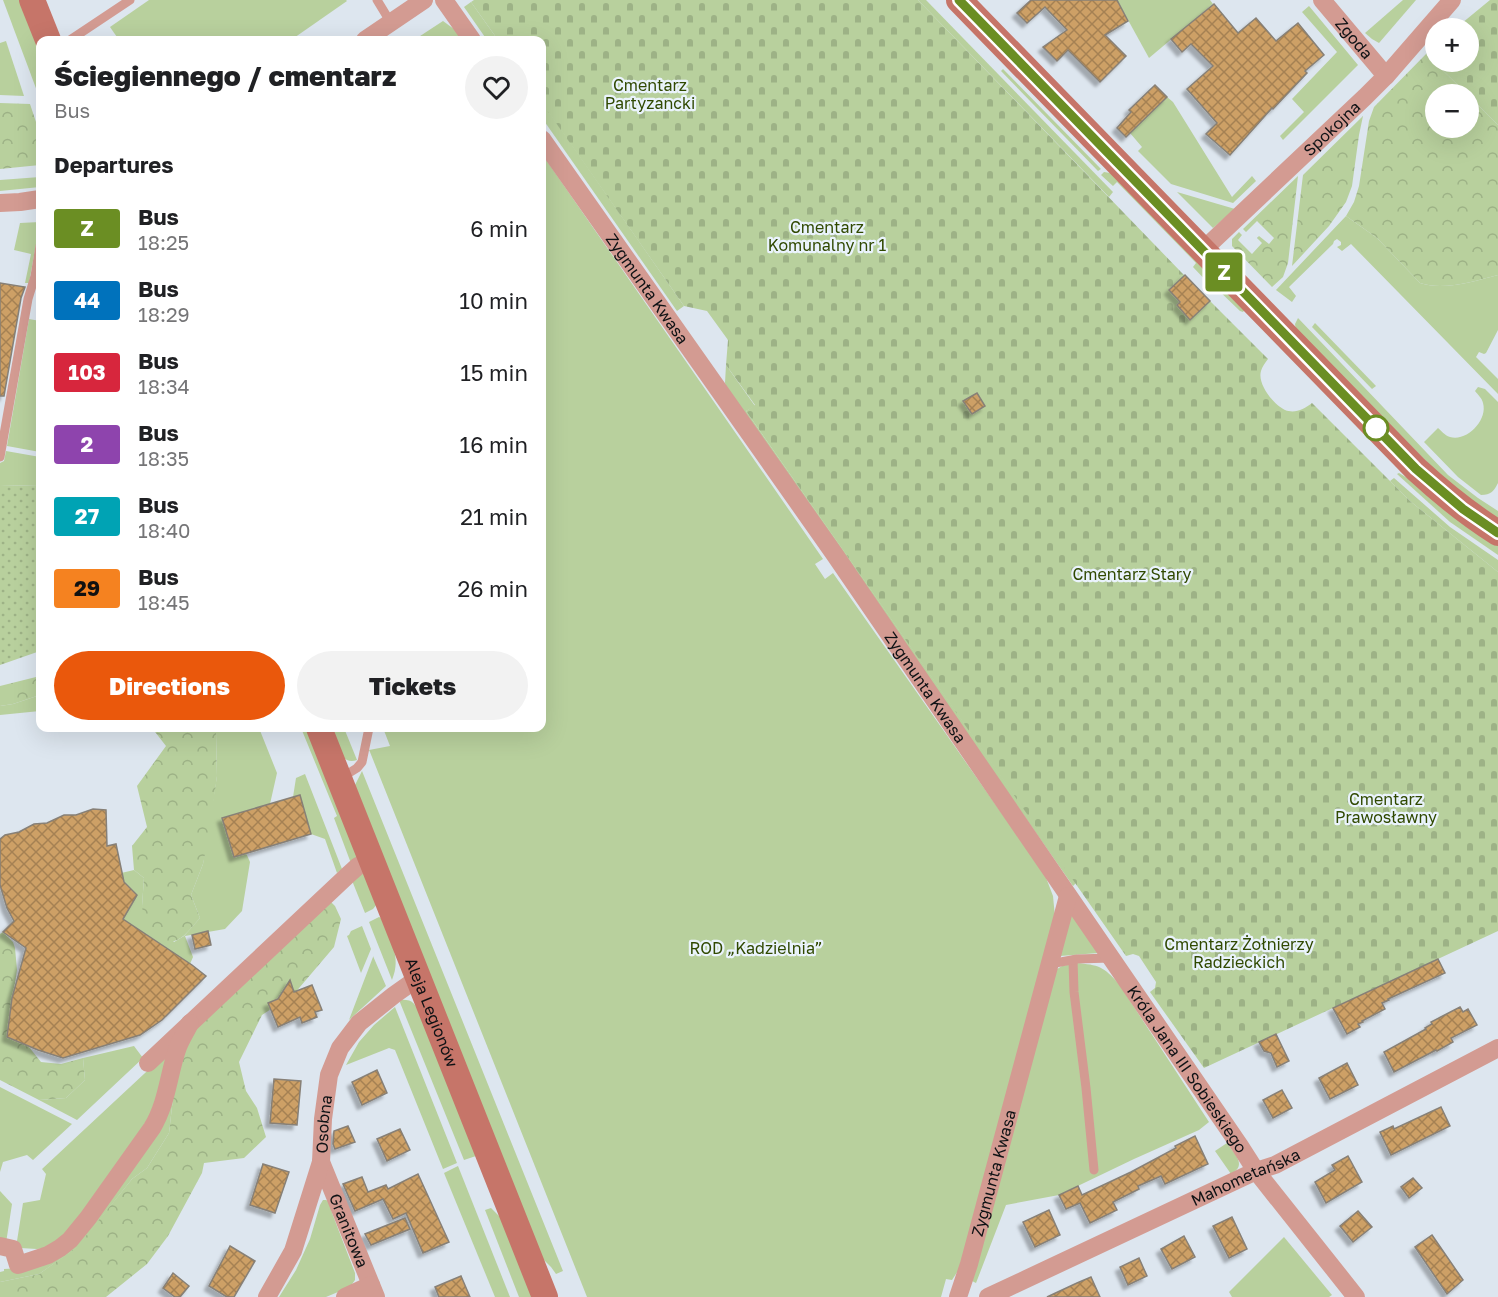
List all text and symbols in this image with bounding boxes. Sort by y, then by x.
street label: Zgoda [1331,14,1377,63]
map controls [1425,18,1479,138]
button: + [1425,18,1479,72]
button: heart [465,56,528,119]
text: Ściegiennego / cmentarz [54,59,396,92]
park label: Cmentarz Partyzancki [605,75,695,113]
button: − [1425,84,1479,138]
street label: Spokojna [1299,97,1364,160]
text: Bus [54,98,90,122]
text: Departures [54,151,173,178]
text: Bus [138,203,179,230]
text: Z [80,215,94,241]
text: 6 min [470,215,528,242]
park label: Cmentarz Komunalny nr 1 [768,217,886,255]
street label: Zygmunta Kwasa [602,229,693,348]
text: 18:25 [138,230,189,254]
line badge: Z [1204,252,1244,292]
text: Z [1217,259,1231,285]
text: Bus [138,275,179,302]
text: 44 [74,287,100,313]
text: 10 min [459,287,528,314]
text: 18:29 [138,302,190,326]
text: Bus [138,347,179,374]
text: 103 [68,359,106,385]
text: 15 min [460,359,528,386]
text: 18:34 [138,374,190,398]
unlabelled marker [1363,415,1389,441]
text: Bus [138,419,179,446]
text: 2 [81,431,93,457]
text: 16 min [460,431,528,458]
text: 18:35 [138,446,189,470]
text: Bus [138,491,179,518]
text: 27 [75,503,99,529]
text: 21 min [460,503,528,530]
text: 18:40 [138,518,191,542]
text: Bus [138,563,179,590]
park label: Cmentarz Stary [1072,564,1192,584]
text: 29 [74,575,100,601]
text: 26 min [458,575,528,602]
text: 18:45 [138,590,190,614]
street label: Zygmunta Kwasa [880,628,971,747]
button: Directions [54,651,285,720]
button: Tickets [297,651,528,720]
park label: Cmentarz Prawosławny [1335,789,1437,827]
park label: Cmentarz Żołnierzy Radzieckich [1164,934,1314,972]
park label: ROD „Kadzielnia” [689,938,823,958]
street label: Aleja Legionów [401,955,463,1070]
street label: Króla Jana III Sobieskiego [1123,981,1252,1157]
street label: Osobna [311,1094,336,1154]
street label: Zygmunta Kwasa [967,1107,1020,1239]
street label: Mahometańska [1188,1144,1303,1210]
street label: Granitowa [325,1191,373,1270]

